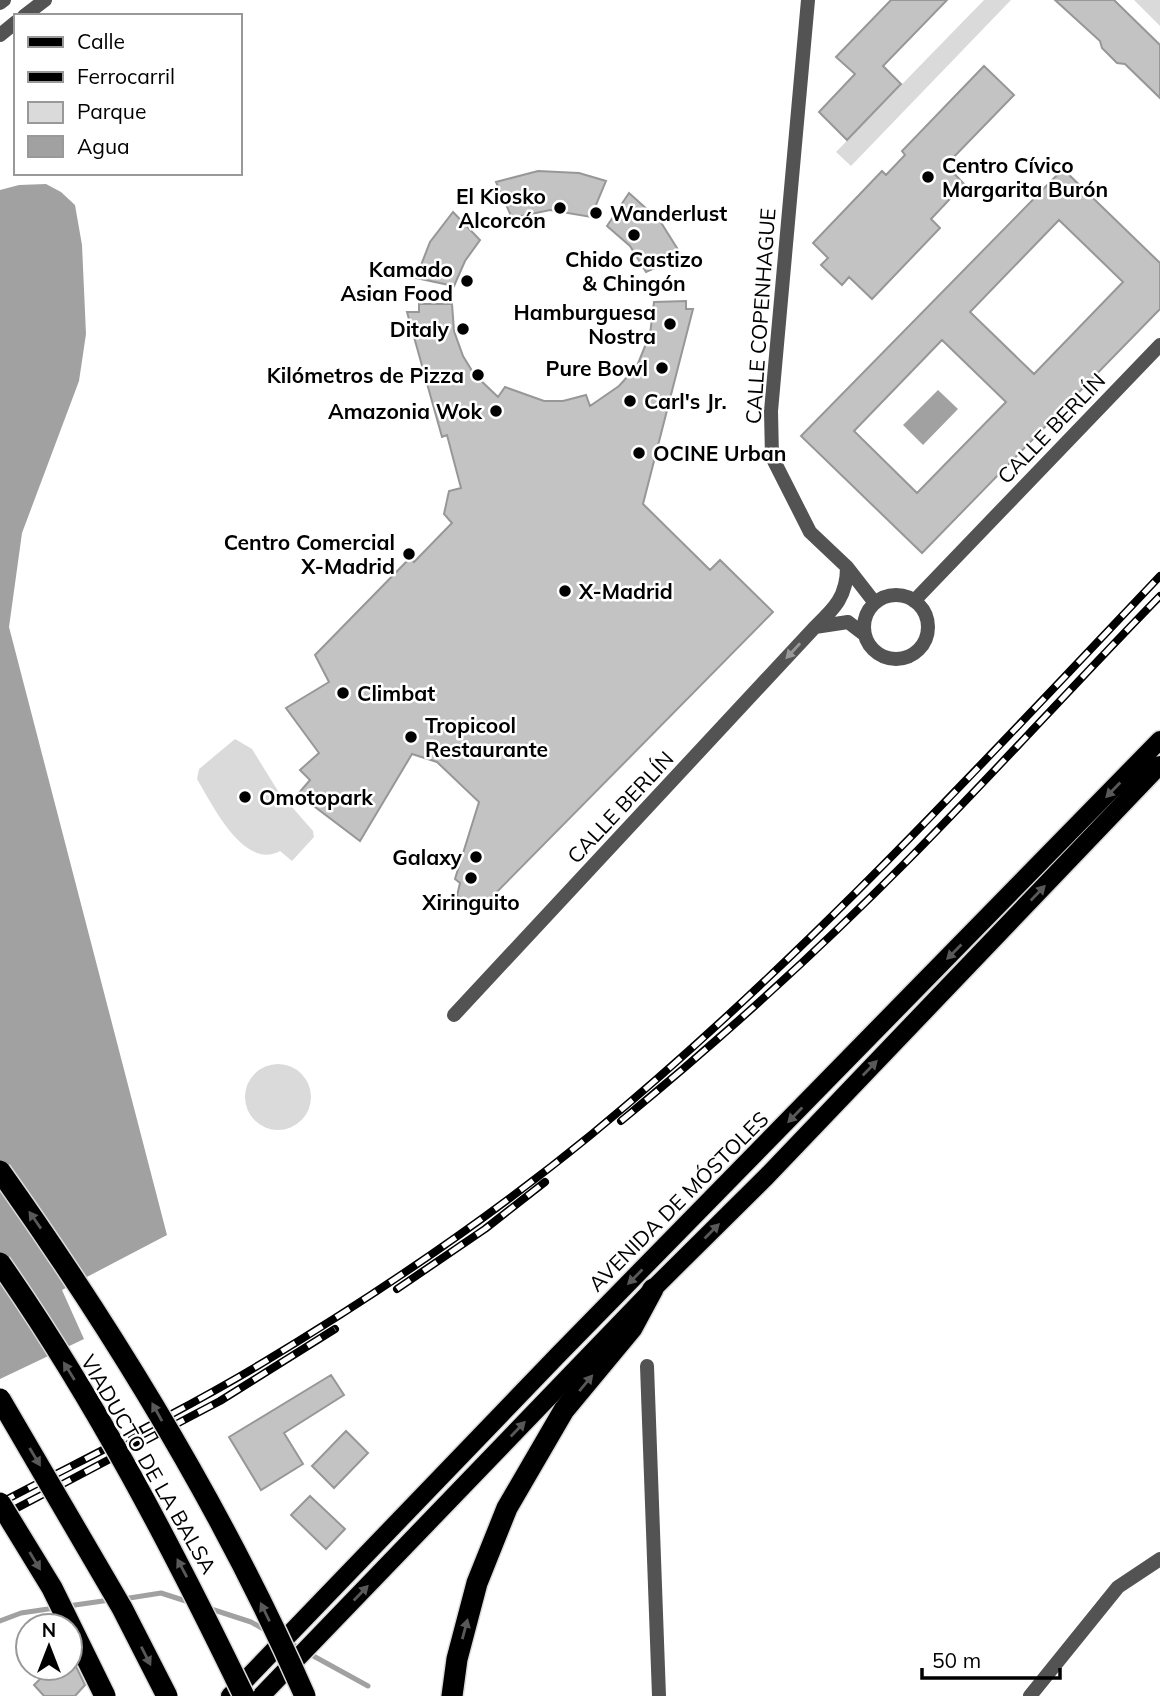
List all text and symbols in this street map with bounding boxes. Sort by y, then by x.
legend [14,14,242,175]
text: Calle [77,28,125,54]
text: Ferrocarril [77,63,175,89]
text: Parque [77,98,146,124]
text: Agua [77,133,130,159]
place label: Centro Cívico Margarita Burón [942,152,1108,202]
marker: Centro Cívico Margarita Burón [920,169,936,185]
place label: El Kiosko Alcorcón [456,183,546,233]
marker: El Kiosko Alcorcón [552,200,568,216]
place label: Wanderlust [610,200,727,226]
marker: Wanderlust [588,205,604,221]
street label: CALLE COPENHAGUE [739,207,781,425]
marker: Chido Castizo & Chingón [626,227,642,243]
place label: Chido Castizo & Chingón [565,246,703,296]
place label: Kamado Asian Food [340,256,453,306]
marker: Kamado Asian Food [459,273,475,289]
place label: Hamburguesa Nostra [514,299,656,349]
place label: Ditaly [390,316,450,342]
marker: Hamburguesa Nostra [662,316,678,332]
marker: Ditaly [455,321,471,337]
place label: Pure Bowl [546,355,648,381]
marker: Pure Bowl [654,360,670,376]
place label: Kilómetros de Pizza [267,362,464,388]
marker: Kilómetros de Pizza [470,367,486,383]
street label: CALLE BERLÍN [992,367,1110,489]
place label: Carl's Jr. [644,388,727,414]
marker: Carl's Jr. [622,393,638,409]
place label: Amazonia Wok [328,398,482,424]
marker: Amazonia Wok [488,403,504,419]
place label: OCINE Urban [653,440,786,466]
marker: OCINE Urban [631,445,647,461]
place label: Centro Comercial X-Madrid [224,529,395,579]
marker: Centro Comercial X-Madrid [401,546,417,562]
place label: X-Madrid [578,578,673,604]
marker: X-Madrid [557,583,573,599]
one-way arrow [786,642,802,659]
place label: Climbat [357,680,435,706]
marker: Climbat [335,685,351,701]
place label: Tropicool Restaurante [425,712,548,762]
marker: Tropicool Restaurante [403,729,419,745]
street label: CALLE BERLÍN [561,746,679,868]
one-way arrow [1104,781,1121,798]
place label: Omotopark [259,784,373,810]
marker: Omotopark [237,789,253,805]
place label: Galaxy [392,844,463,870]
marker: Galaxy [468,849,484,865]
marker: Xiringuito [463,870,479,886]
one-way arrow [1029,885,1045,902]
place label: Xiringuito [421,889,520,915]
one-way arrow [946,943,962,960]
one-way arrow [862,1060,878,1077]
street label: AVENIDA DE MÓSTOLES [583,1106,773,1296]
one-way arrow [787,1107,804,1123]
one-way arrow [28,1211,42,1229]
one-way arrow [703,1223,720,1240]
one-way arrow [627,1269,643,1285]
street label: VIADUCTO DE LA BALSA [76,1350,223,1579]
one-way arrow [63,1361,76,1380]
one-way arrow [579,1375,594,1393]
one-way arrow [151,1403,163,1422]
one-way arrow [510,1421,526,1438]
one-way arrow [29,1448,42,1467]
one-way arrow [29,1552,42,1571]
one-way arrow [176,1559,188,1578]
one-way arrow [352,1585,368,1602]
one-way arrow [259,1602,270,1622]
north arrow [14,1612,84,1682]
text: N [42,1618,56,1642]
one-way arrow [460,1618,471,1640]
scale bar [922,1636,1060,1680]
one-way arrow [141,1646,152,1666]
text: 50 m [932,1647,981,1673]

